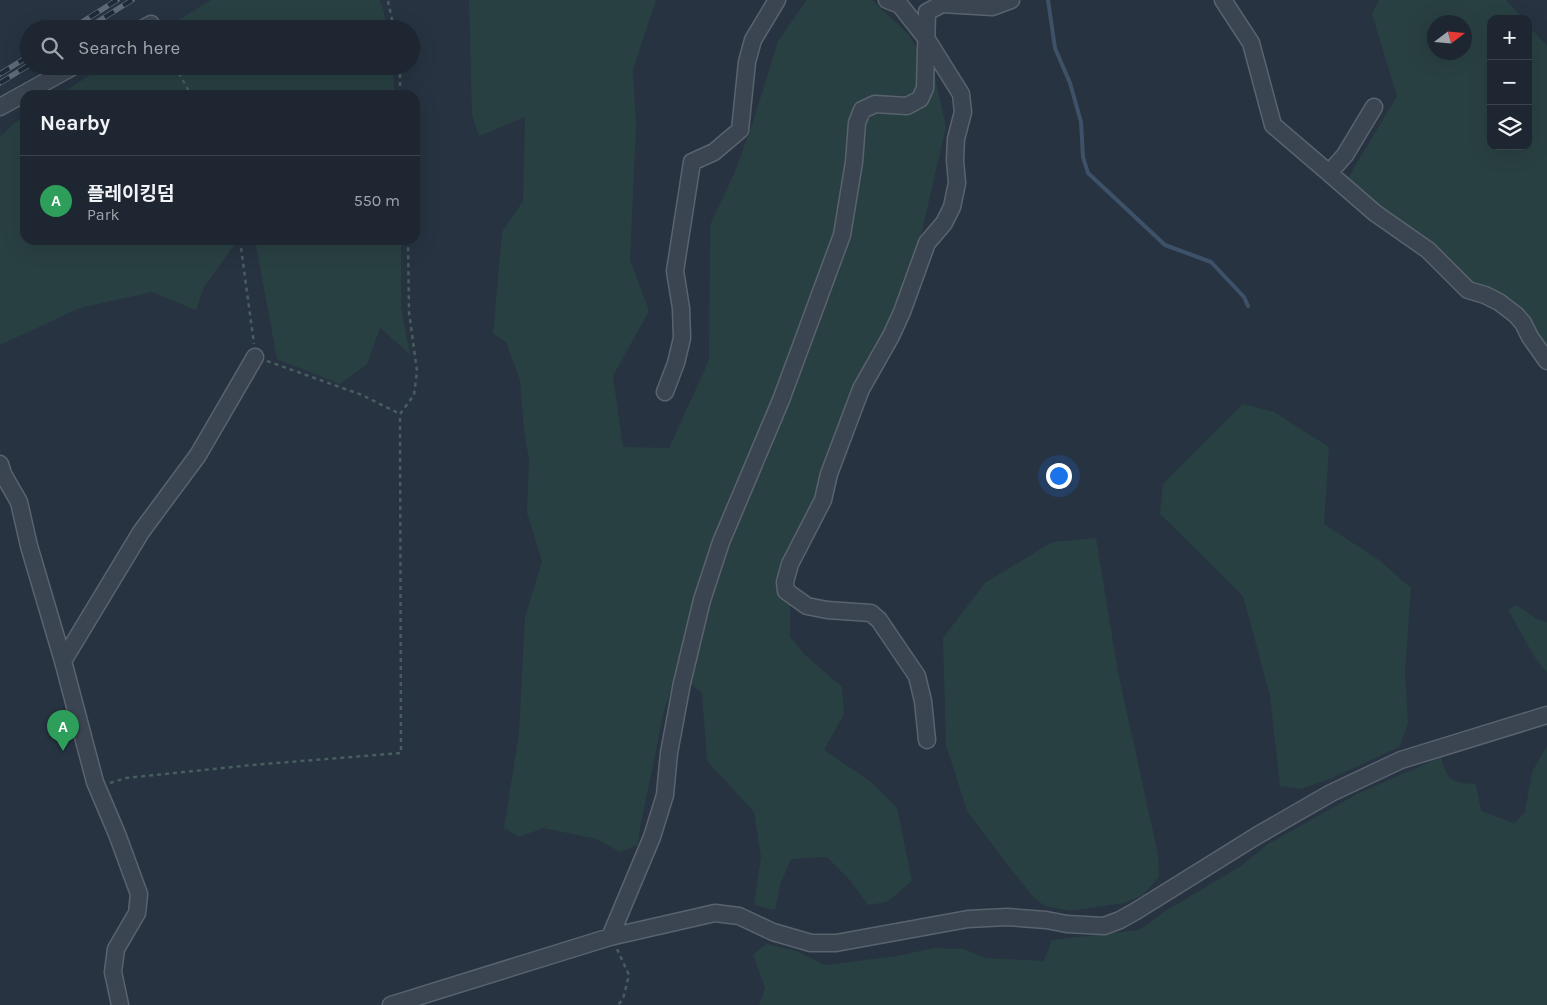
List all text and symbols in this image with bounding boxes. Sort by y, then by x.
north arrow [1427,15,1472,60]
map controls [1487,15,1532,150]
button: + [1487,15,1532,60]
search box [20,20,420,75]
icon: search [38,34,66,62]
text: Search here [78,37,180,59]
button: − [1487,60,1532,105]
button: layers [1487,105,1532,150]
text: Nearby [40,111,110,135]
text: 플레이킹덤 [87,183,174,205]
text: A [51,191,61,210]
text: 550 m [354,191,400,210]
text: Park [87,205,119,224]
your location [1046,463,1072,489]
pin: A [47,710,79,751]

